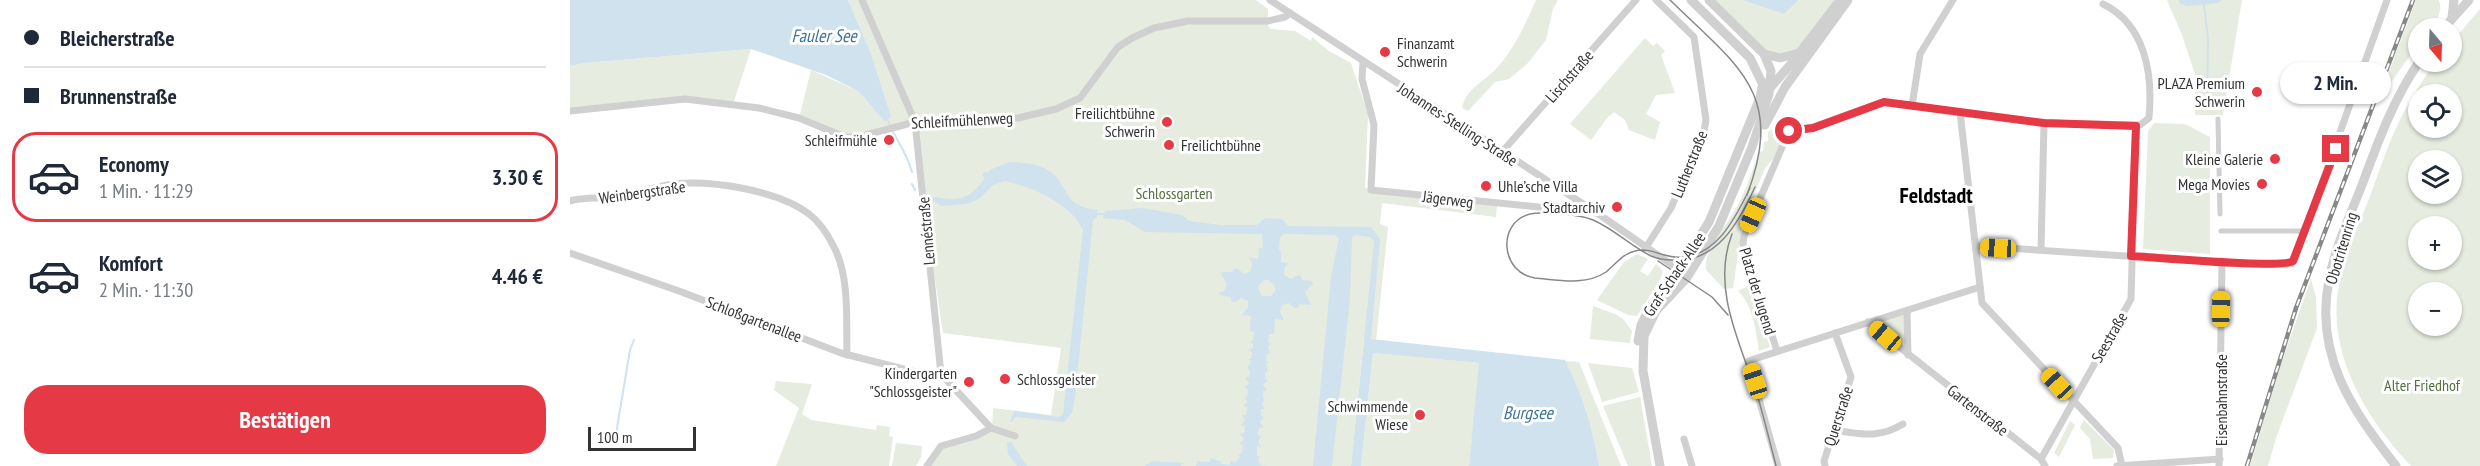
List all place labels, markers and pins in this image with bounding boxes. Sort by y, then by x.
place label: Finanzamt Schwerin [1397,33,1455,71]
marker: Finanzamt Schwerin [1378,45,1392,59]
place label: PLAZA Premium Schwerin [2157,73,2245,111]
marker: PLAZA Premium Schwerin [2250,85,2264,99]
place label: Freilichtbühne Schwerin [1075,103,1155,141]
marker: Freilichtbühne Schwerin [1160,115,1174,129]
place label: Schleifmühle [805,130,877,150]
marker: Schleifmühle [882,133,896,147]
place label: Freilichtbühne [1181,135,1261,155]
marker: Freilichtbühne [1162,138,1176,152]
place label: Kleine Galerie [2185,149,2263,169]
marker: Kleine Galerie [2268,152,2282,166]
place label: Mega Movies [2178,174,2250,194]
place label: Uhle’sche Villa [1498,176,1578,196]
marker: Mega Movies [2255,177,2269,191]
marker: Uhle’sche Villa [1479,179,1493,193]
place label: Stadtarchiv [1543,197,1606,217]
marker: Stadtarchiv [1610,200,1624,214]
place label: Kindergarten "Schlossgeister" [869,363,957,401]
place label: Schlossgeister [1017,369,1096,389]
marker: Schlossgeister [998,372,1012,386]
marker: Kindergarten "Schlossgeister" [962,375,976,389]
place label: Schwimmende Wiese [1328,396,1408,434]
marker: Schwimmende Wiese [1413,408,1427,422]

